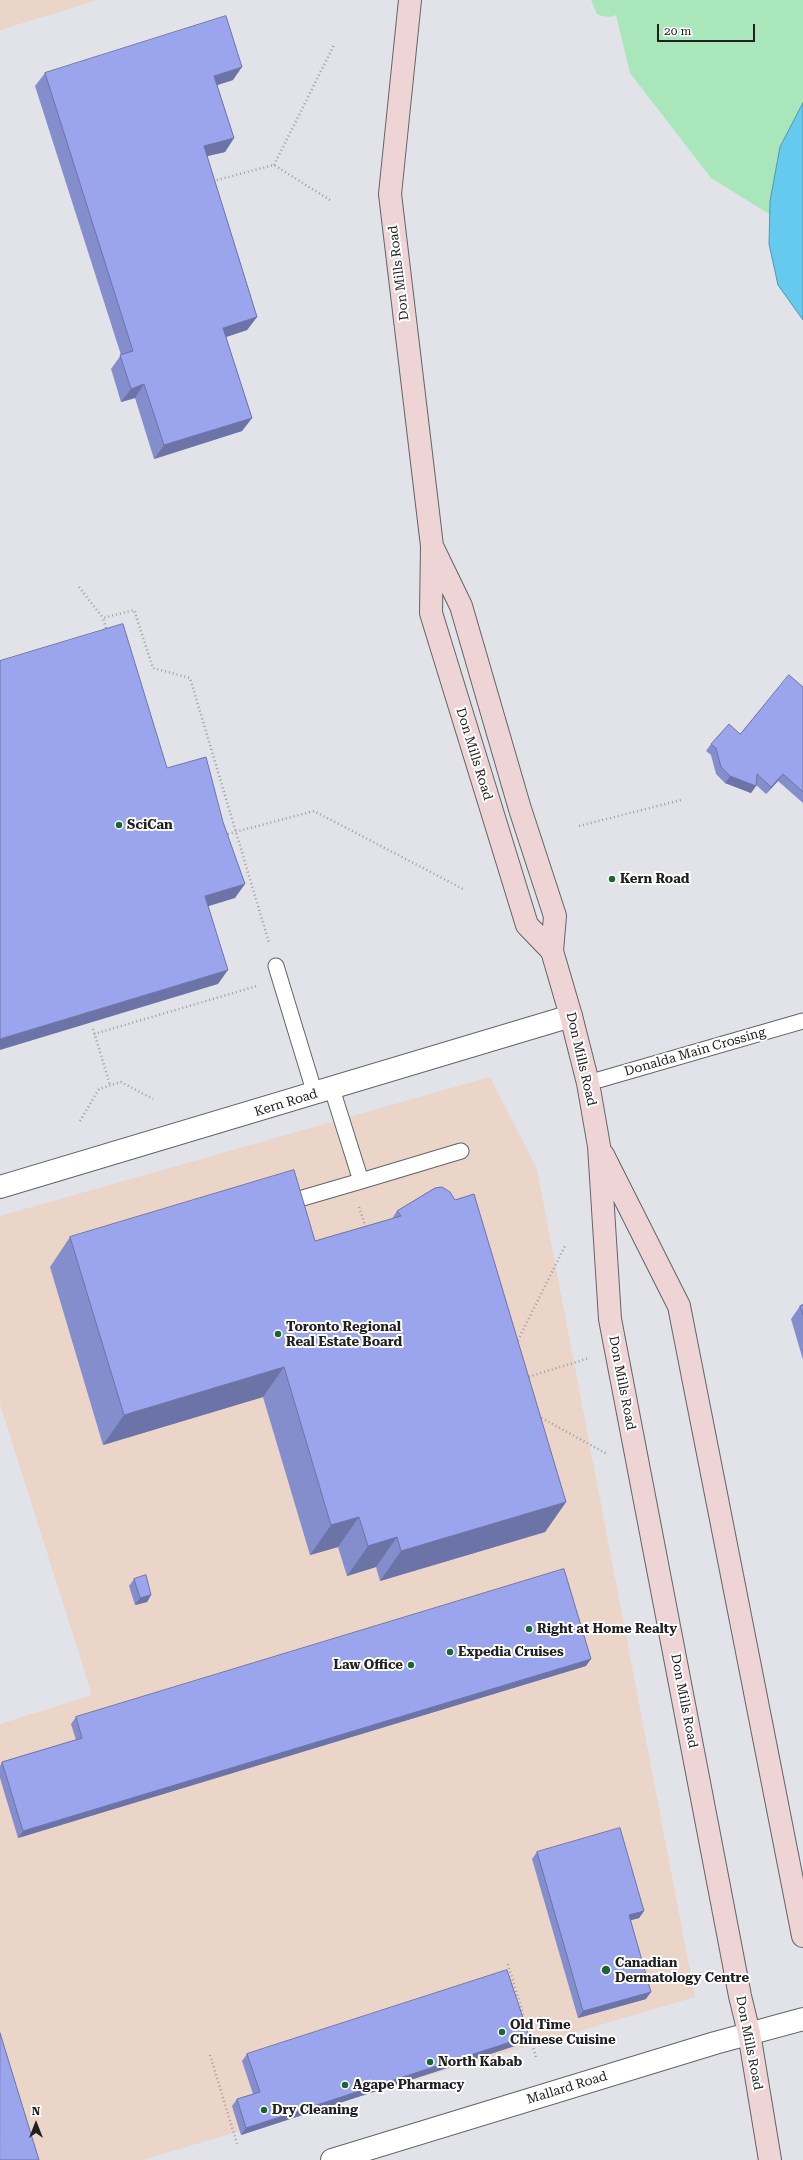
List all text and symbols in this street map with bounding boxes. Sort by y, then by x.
scale bar [659,16,757,42]
text: 20 m [664,24,691,38]
street label: Don Mills Road [385,225,413,321]
street label: Don Mills Road [453,706,495,802]
place label: SciCan [127,817,173,833]
marker: SciCan [114,820,124,830]
place label: Kern Road [620,871,689,887]
marker: Kern Road [607,874,617,884]
street label: Don Mills Road [563,1011,599,1107]
street label: Donalda Main Crossing [623,1024,767,1080]
street label: Kern Road [252,1086,320,1120]
place label: Toronto Regional Real Estate Board [286,1319,402,1350]
marker: Toronto Regional Real Estate Board [273,1329,283,1339]
street label: Don Mills Road [605,1335,639,1431]
place label: Right at Home Realty [537,1621,677,1637]
marker: Right at Home Realty [524,1624,534,1634]
place label: Expedia Cruises [458,1644,564,1660]
marker: Expedia Cruises [445,1647,455,1657]
street label: Don Mills Road [667,1653,701,1749]
place label: Law Office [334,1657,403,1673]
marker: Law Office [406,1660,416,1670]
place label: Canadian Dermatology Centre [615,1955,749,1986]
marker: Canadian Dermatology Centre [600,1964,612,1976]
street label: Don Mills Road [732,1995,766,2091]
place label: Old Time Chinese Cuisine [510,2017,616,2048]
marker: Old Time Chinese Cuisine [497,2027,507,2037]
place label: North Kabab [438,2054,522,2070]
marker: North Kabab [425,2057,435,2067]
street label: Mallard Road [525,2068,609,2108]
place label: Agape Pharmacy [353,2077,464,2093]
marker: Agape Pharmacy [340,2080,350,2090]
place label: Dry Cleaning [272,2102,358,2118]
north arrow [16,2104,56,2144]
text: N [32,2105,40,2118]
marker: Dry Cleaning [259,2105,269,2115]

